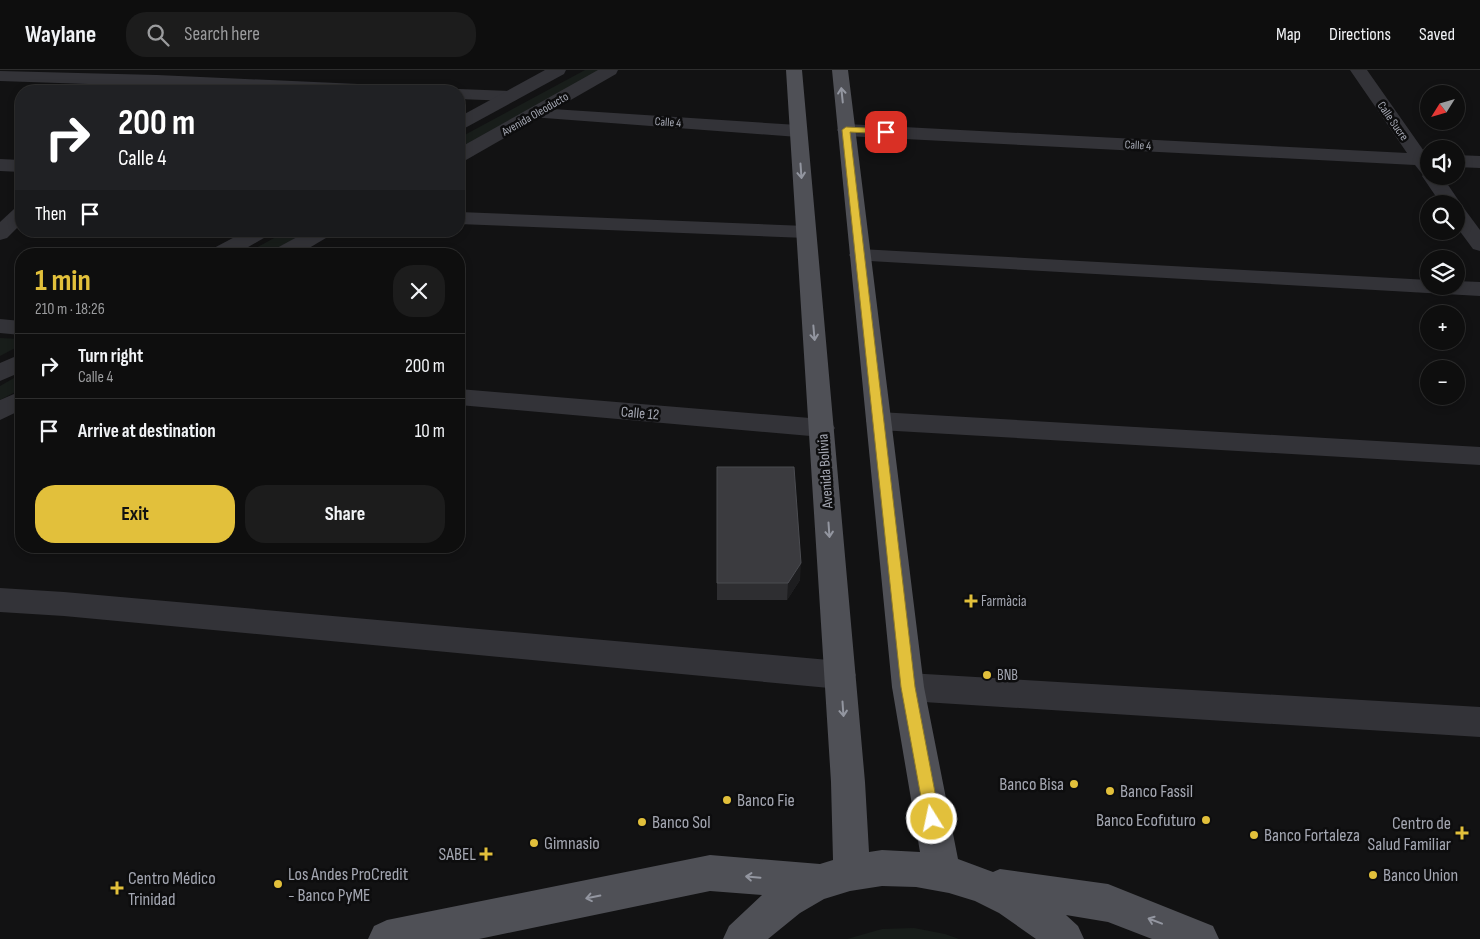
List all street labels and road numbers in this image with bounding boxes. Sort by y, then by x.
street label: Avenida Oleoducto [498,89,571,140]
street label: Calle Sucre [1374,99,1412,144]
street label: Calle 4 [654,114,682,131]
street label: Calle 4 [1124,137,1152,154]
street label: Calle 12 [620,402,660,425]
street label: Avenida Bolivia [813,433,838,510]

